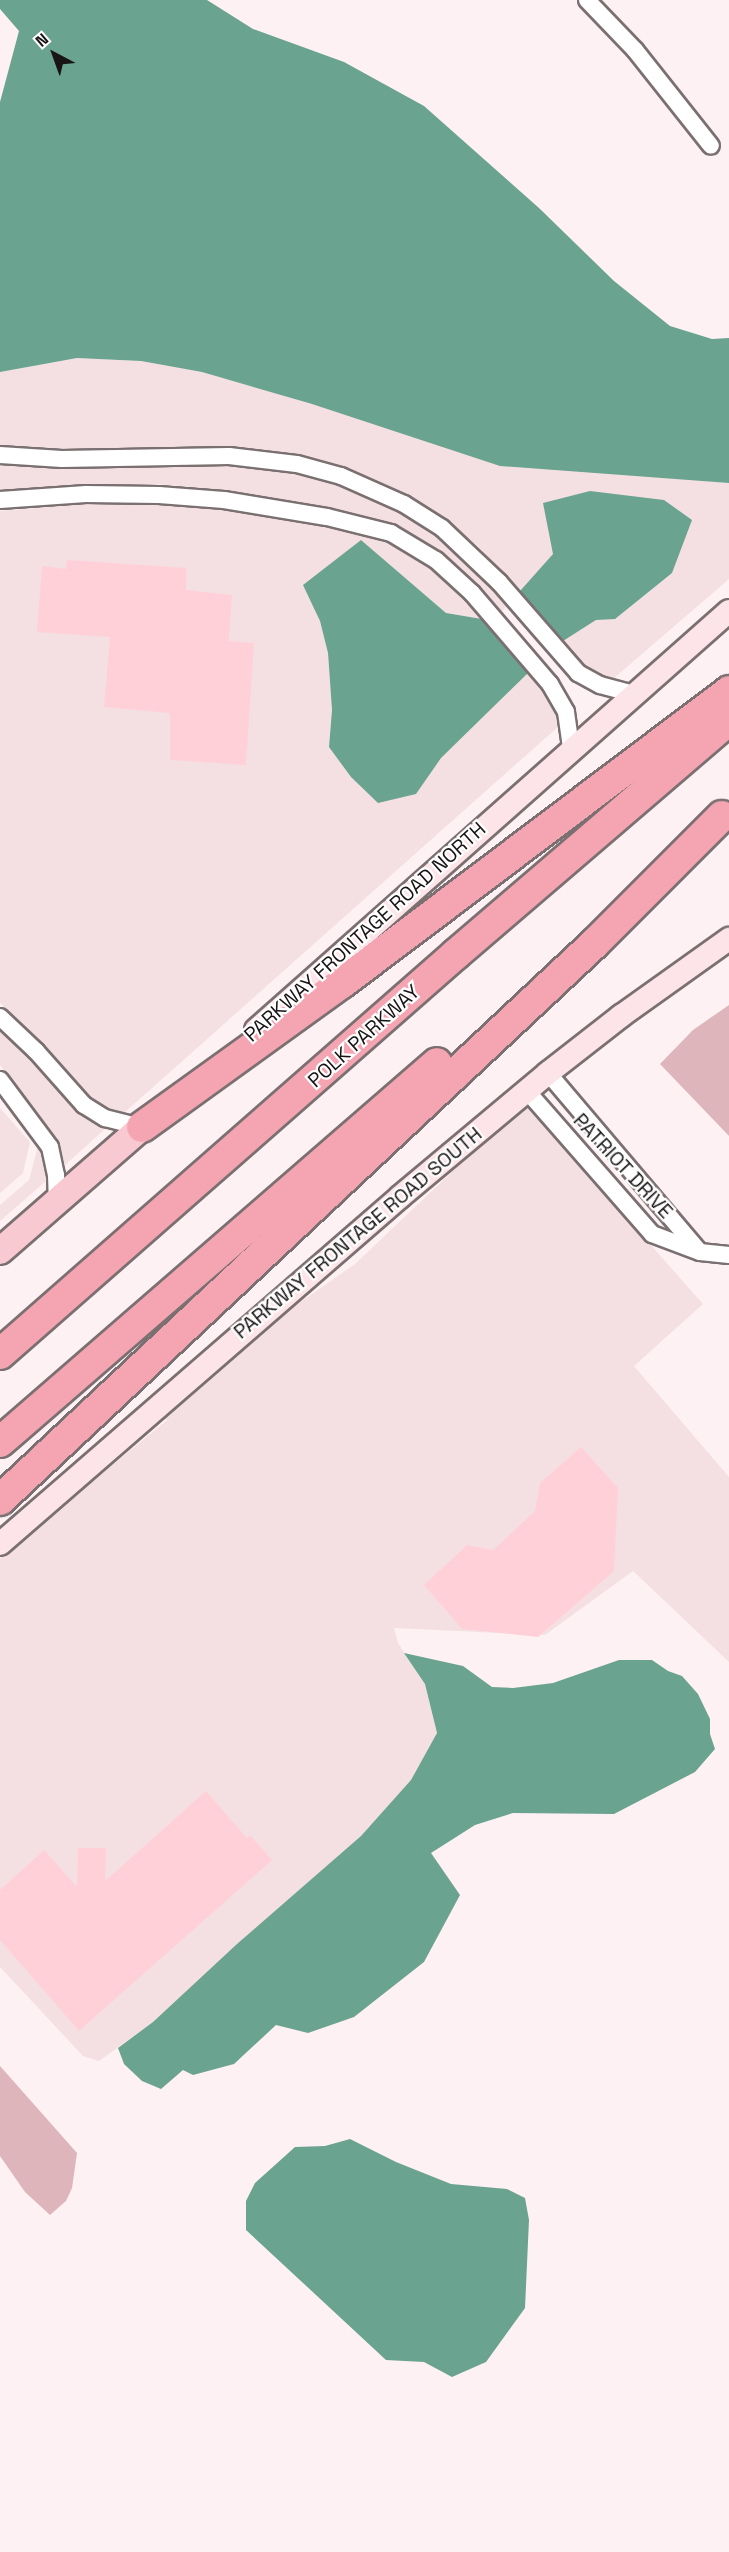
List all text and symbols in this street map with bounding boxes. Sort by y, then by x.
north arrow [24,24,84,84]
text: N [31,29,53,51]
street label: PARKWAY FRONTAGE ROAD NORTH [239,817,491,1047]
street label: POLK PARKWAY [303,979,425,1093]
street label: PATRIOT DRIVE [568,1108,678,1224]
street label: PARKWAY FRONTAGE ROAD SOUTH [229,1122,487,1344]

